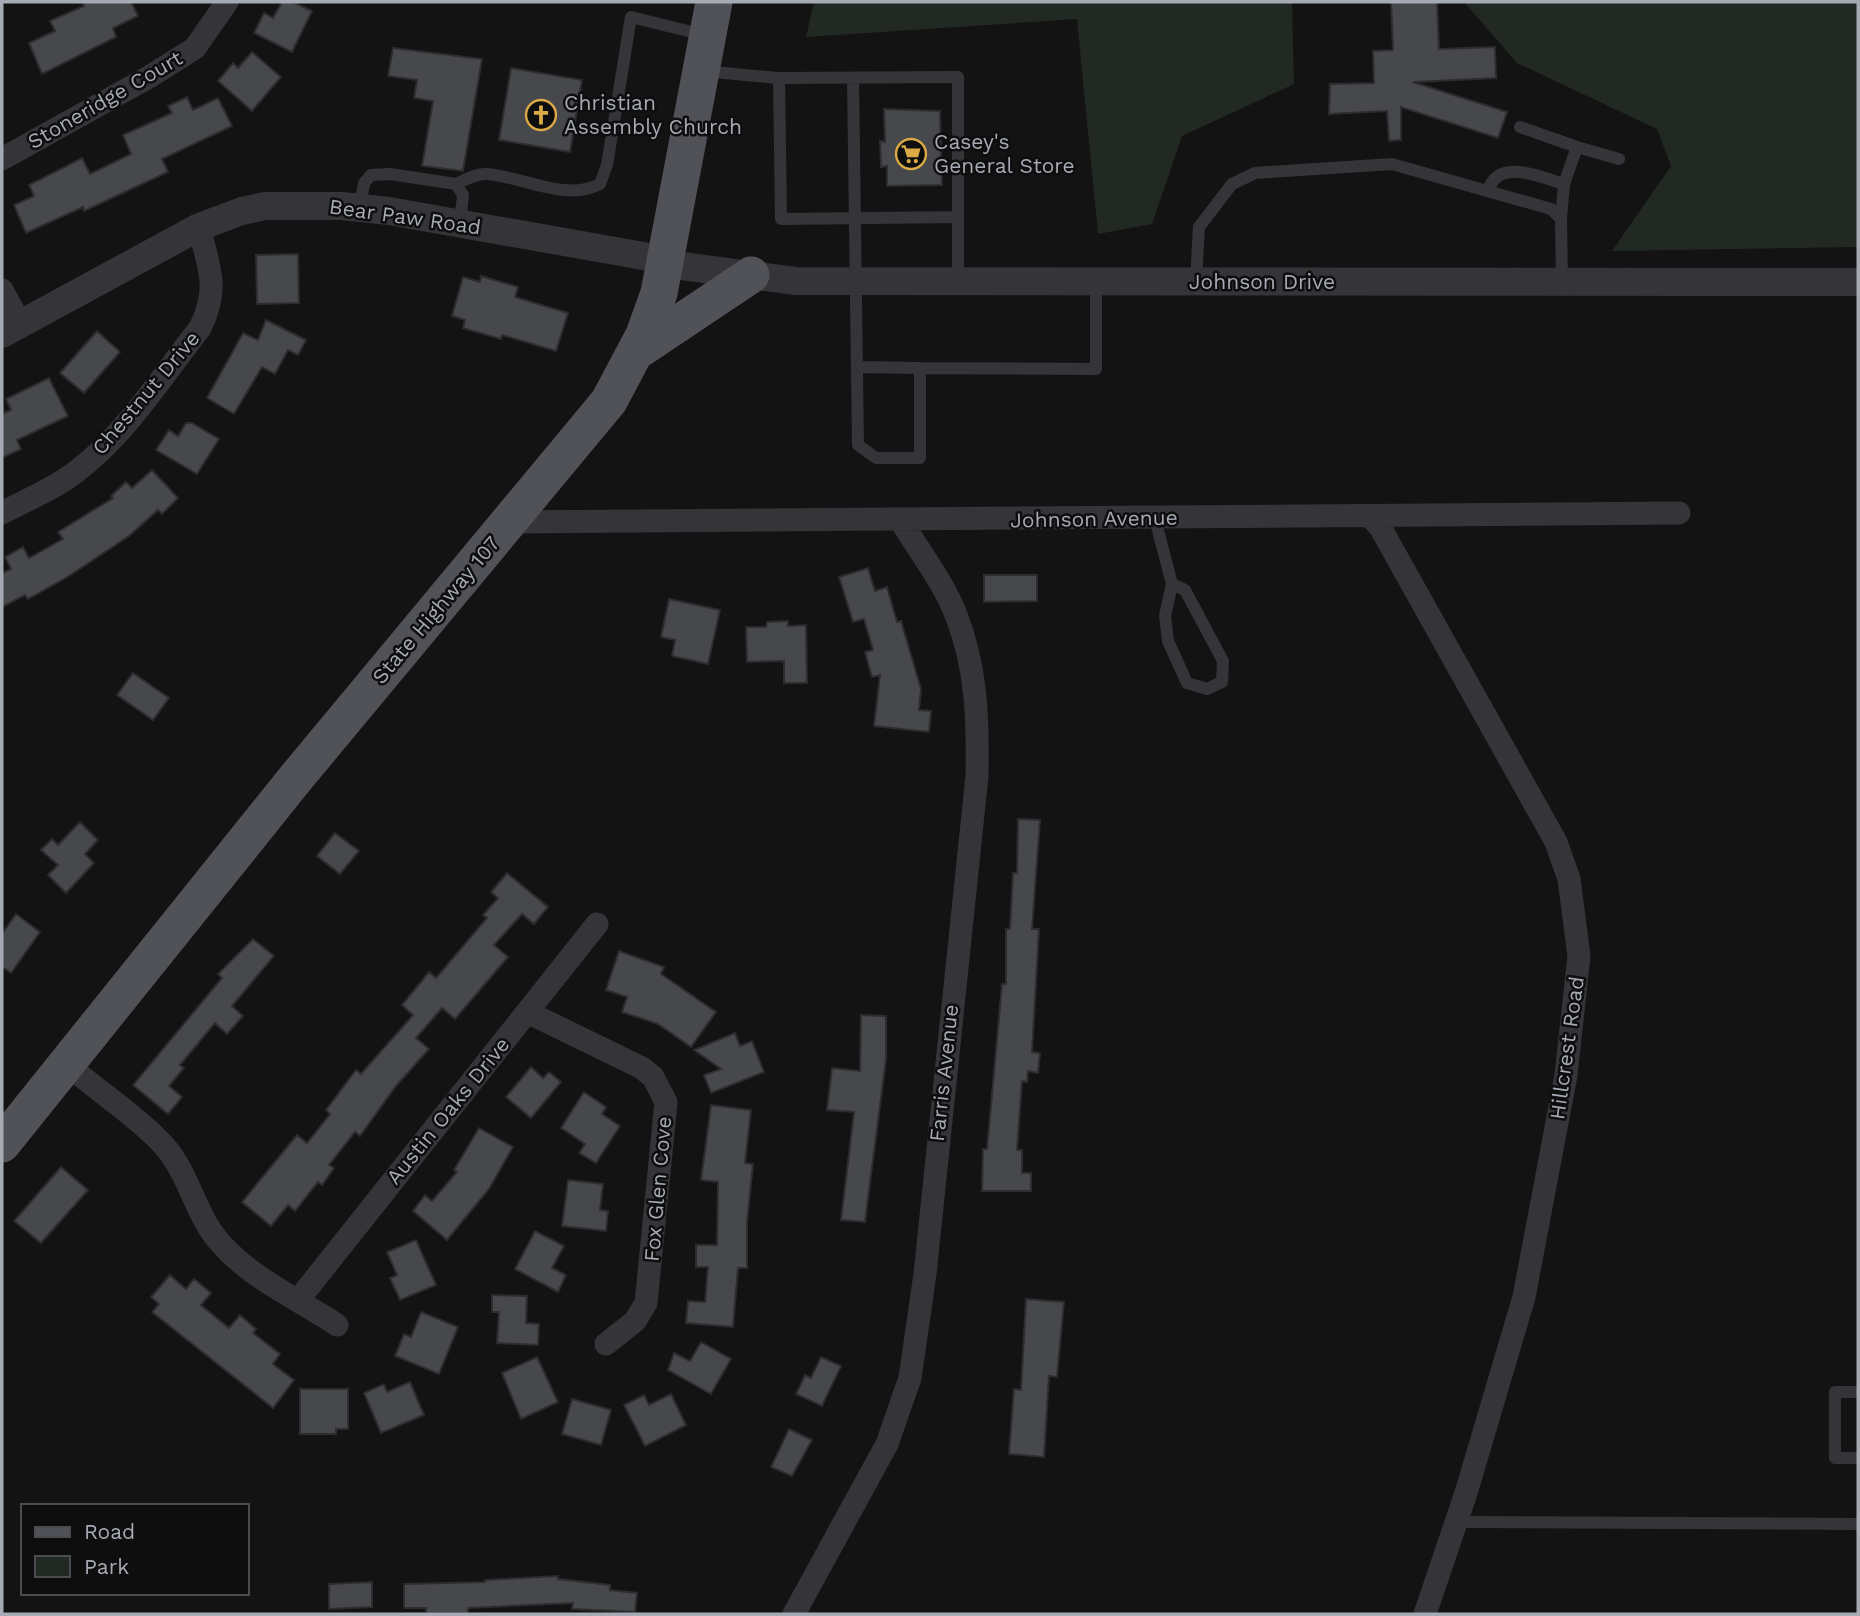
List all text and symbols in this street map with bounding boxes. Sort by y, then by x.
street label: Stoneridge Court [23,45,187,154]
place label: Christian Assembly Church [564,90,742,139]
church icon: Christian Assembly Church [524,98,558,132]
place label: Casey's General Store [934,129,1075,178]
supermarket icon: Casey's General Store [894,137,928,171]
street label: Bear Paw Road [328,193,483,240]
street label: Johnson Drive [1189,269,1335,294]
street label: Chestnut Drive [87,326,205,460]
street label: Johnson Avenue [1010,505,1178,532]
street label: State Highway 107 [367,531,505,689]
street label: Hillcrest Road [1544,975,1589,1121]
street label: Farris Avenue [924,1003,963,1143]
street label: Austin Oaks Drive [381,1032,515,1189]
street label: Fox Glen Cove [639,1115,676,1263]
legend [21,1504,248,1595]
text: Road [84,1519,135,1544]
text: Park [84,1554,129,1579]

